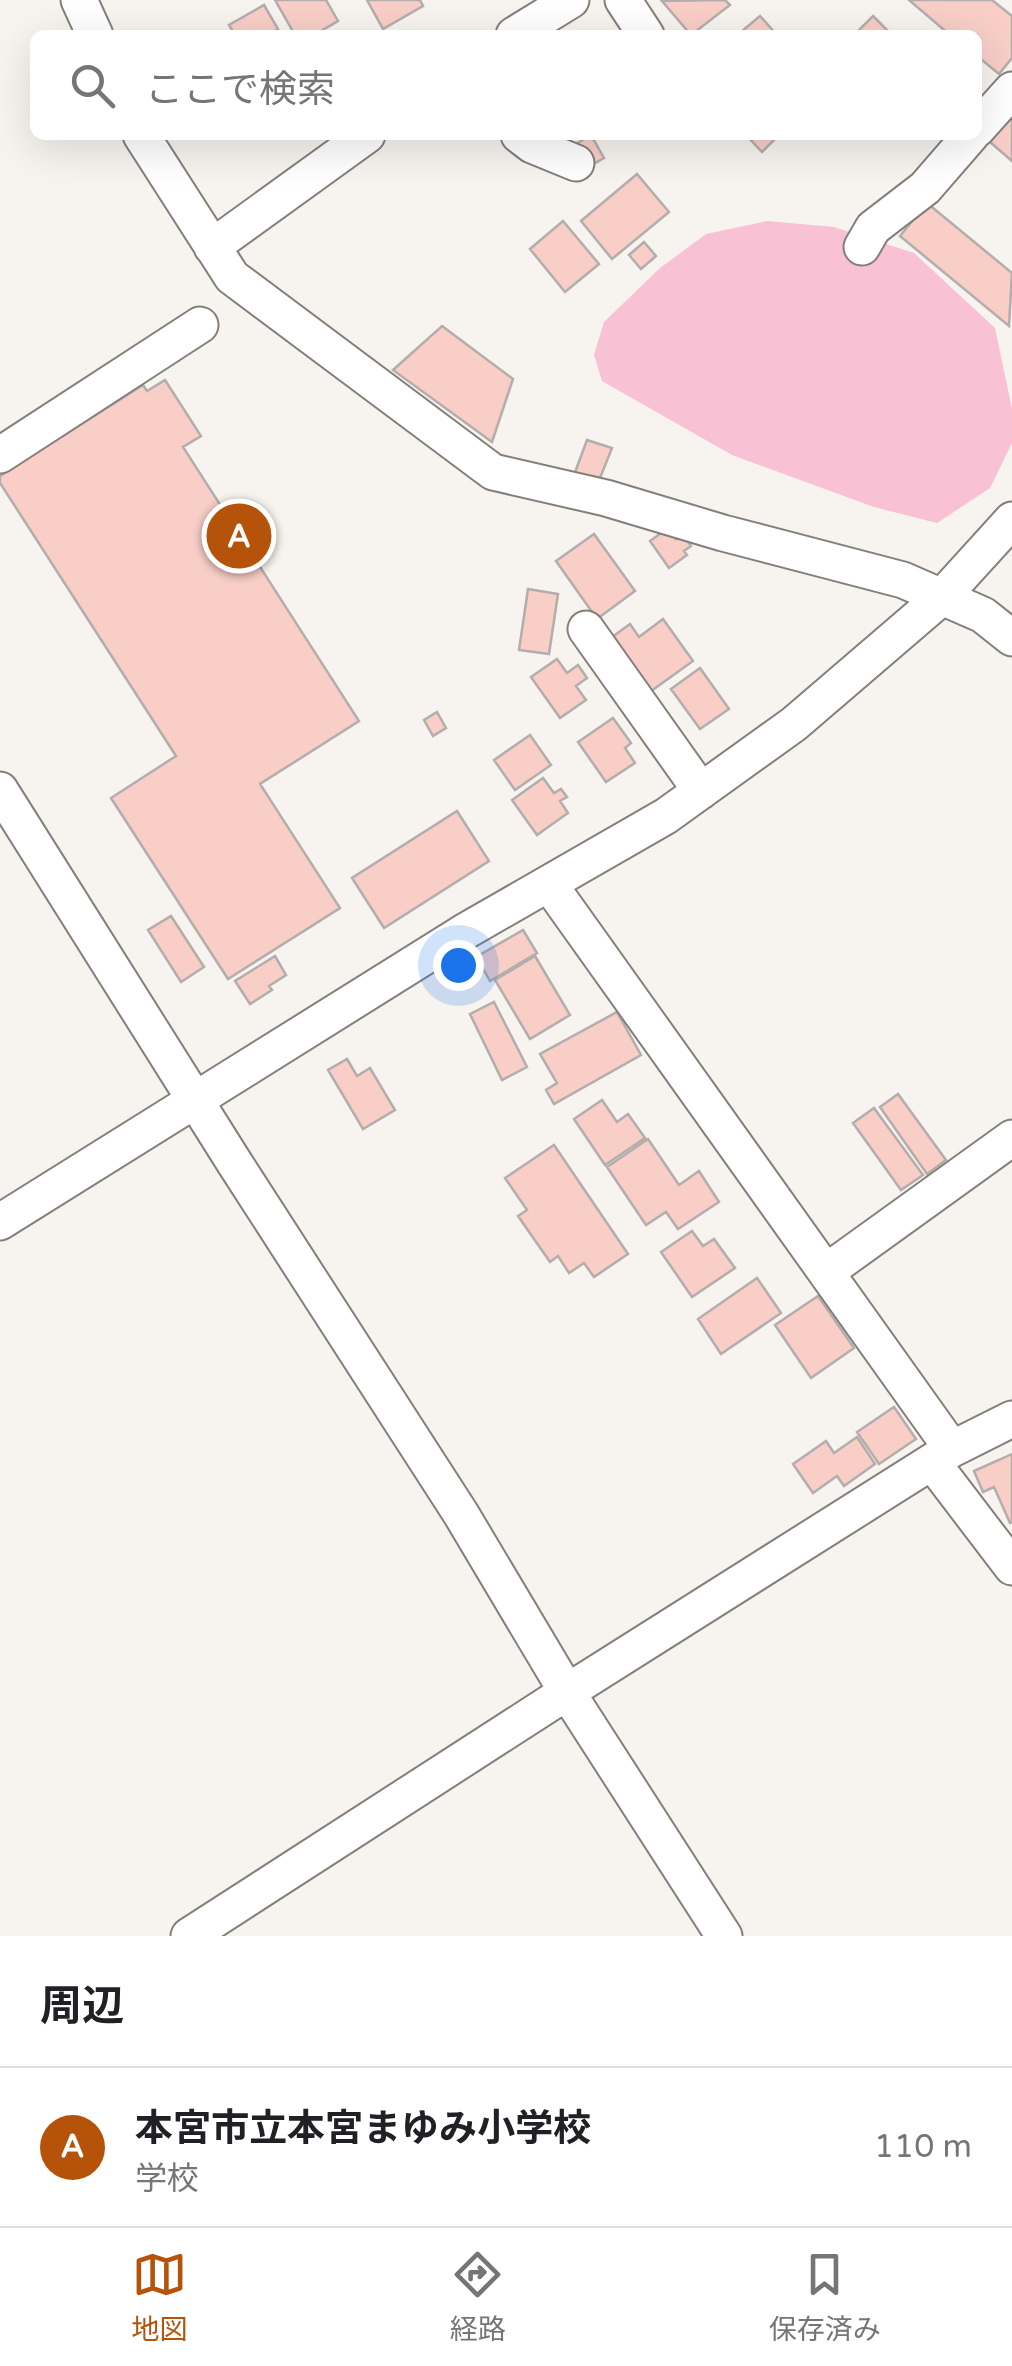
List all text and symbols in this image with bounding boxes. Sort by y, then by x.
search box [30,30,982,140]
icon: search [65,58,120,113]
text: ここで検索 [145,67,335,113]
pin: A [206,498,272,574]
your location [433,940,484,991]
text: 周辺 [40,1981,124,2032]
text: 本宮市立本宮まゆみ小学校 [135,2106,591,2152]
text: A [61,2128,84,2166]
text: 110 m [874,2128,972,2166]
text: 学校 [135,2160,199,2198]
tab: 地図 [131,2247,187,2347]
tab: 経路 [450,2247,506,2347]
tab: 保存済み [769,2247,881,2347]

